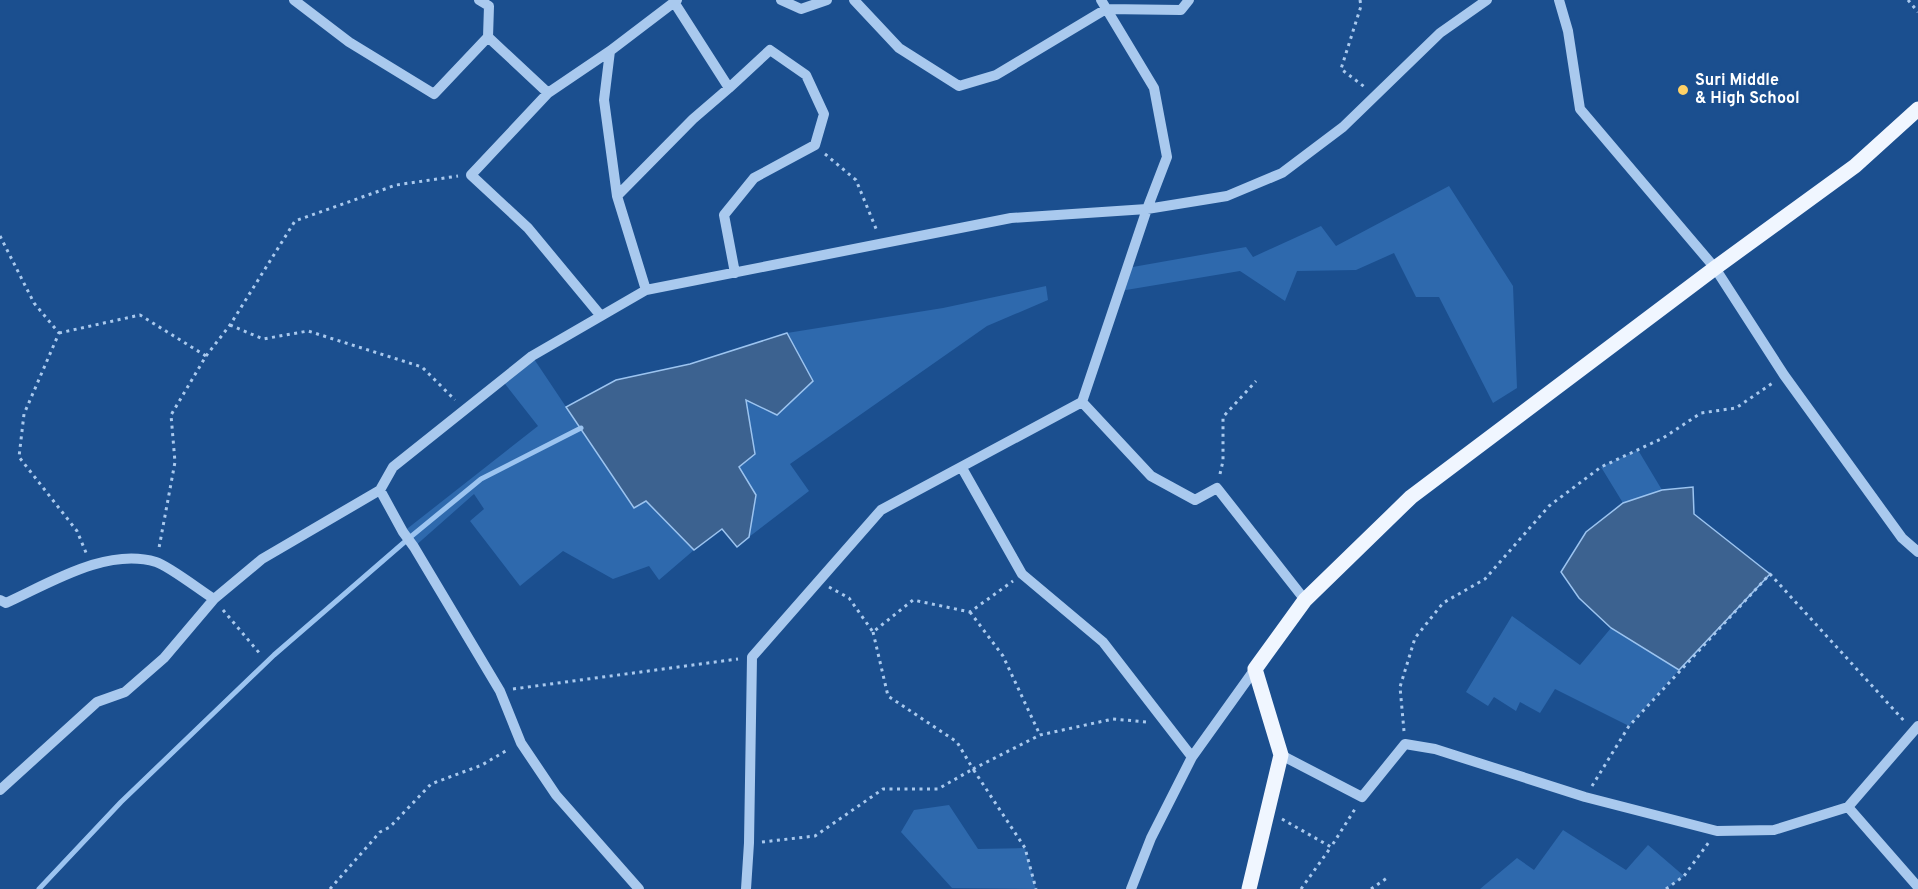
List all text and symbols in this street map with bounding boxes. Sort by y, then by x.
place label: Suri Middle & High School [1695,71,1800,109]
marker: Suri Middle & High School [1676,83,1690,97]

